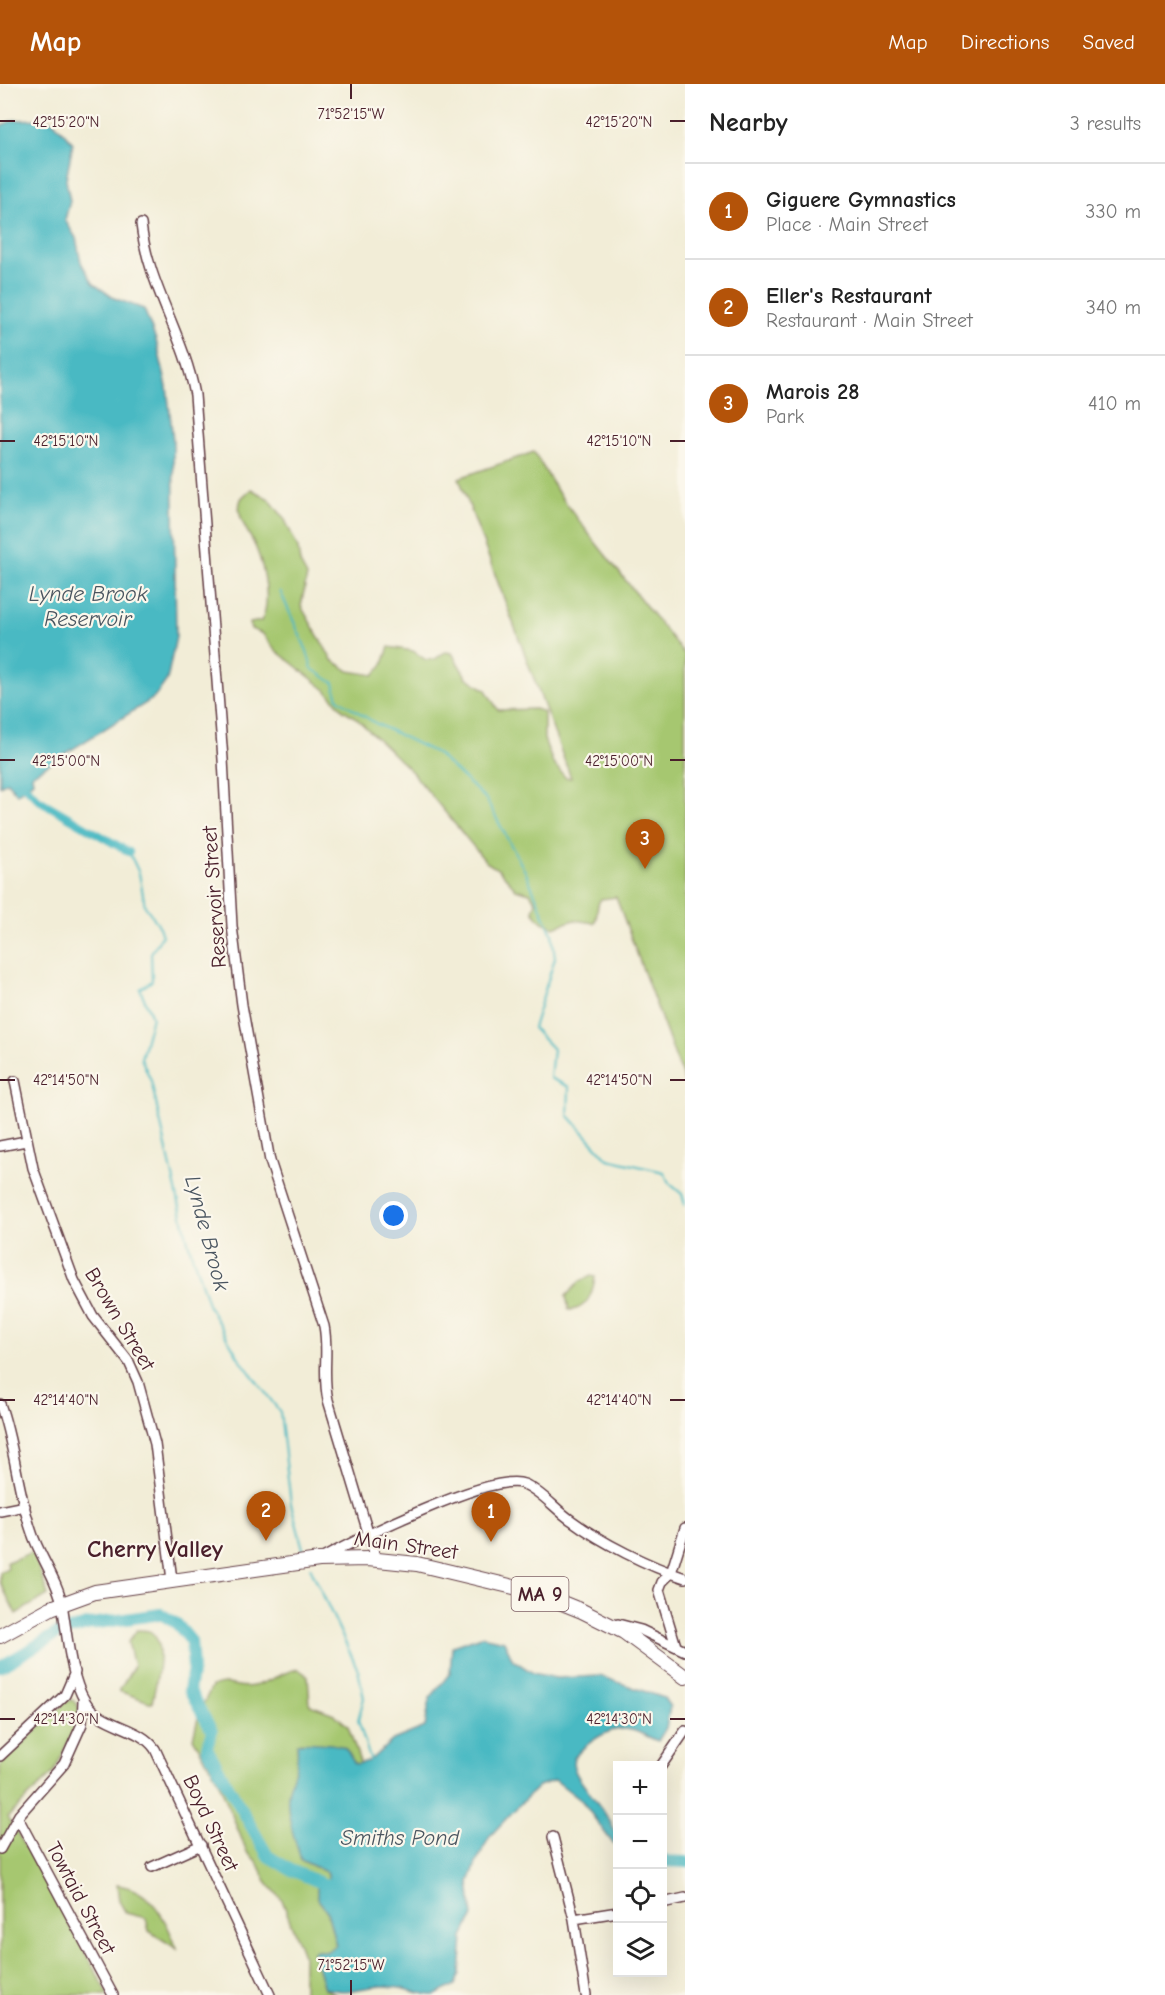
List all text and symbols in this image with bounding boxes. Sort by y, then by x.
text: Map [30,26,81,58]
text: Map [888,30,928,54]
text: Directions [961,30,1050,54]
text: Saved [1083,30,1135,54]
text: 71°52'15"W [318,105,384,123]
text: Nearby [709,108,788,138]
text: 3 results [1070,112,1141,135]
text: 42°15'20"N [33,113,99,131]
text: 42°15'20"N [586,113,652,131]
text: Giguere Gymnastics [766,187,956,213]
text: 1 [725,200,732,223]
text: 330 m [1085,200,1141,223]
text: Place · Main Street [766,213,928,236]
text: Eller's Restaurant [766,283,932,309]
text: 2 [724,296,733,319]
text: 340 m [1086,296,1141,319]
text: Restaurant · Main Street [766,309,973,332]
text: Marois 28 [766,379,860,405]
text: 3 [724,392,733,415]
text: 410 m [1088,392,1141,415]
text: Park [766,405,804,428]
text: 42°15'10"N [34,432,98,450]
text: 42°15'10"N [587,432,651,450]
water label: Lynde Brook Reservoir [29,581,148,632]
text: 42°15'00"N [32,752,100,770]
text: 42°15'00"N [585,752,653,770]
pin: 3 [626,820,664,869]
street label: Reservoir Street [197,824,231,969]
text: 42°14'50"N [33,1071,99,1089]
text: 42°14'50"N [586,1071,652,1089]
water label: Lynde Brook [179,1173,235,1294]
your location [379,1201,408,1230]
street label: Brown Street [80,1263,161,1376]
text: 42°14'40"N [33,1391,99,1409]
text: 42°14'40"N [586,1391,652,1409]
pin: 2 [246,1492,286,1541]
pin: 1 [472,1492,510,1542]
street label: Main Street [353,1526,460,1564]
district label: Cherry Valley [87,1535,223,1563]
road number: MA 9 [512,1577,568,1611]
text: 42°14'30"N [33,1710,99,1728]
text: 42°14'30"N [586,1710,652,1728]
map controls [613,1761,667,1977]
button: + [613,1761,667,1815]
street label: Boyd Street [178,1771,244,1876]
button: − [613,1815,667,1869]
water label: Smiths Pond [341,1825,460,1851]
street label: Towtaid Street [41,1838,121,1959]
button: locate [613,1869,667,1923]
button: layers [613,1923,667,1977]
text: 71°52'15"W [318,1956,384,1974]

